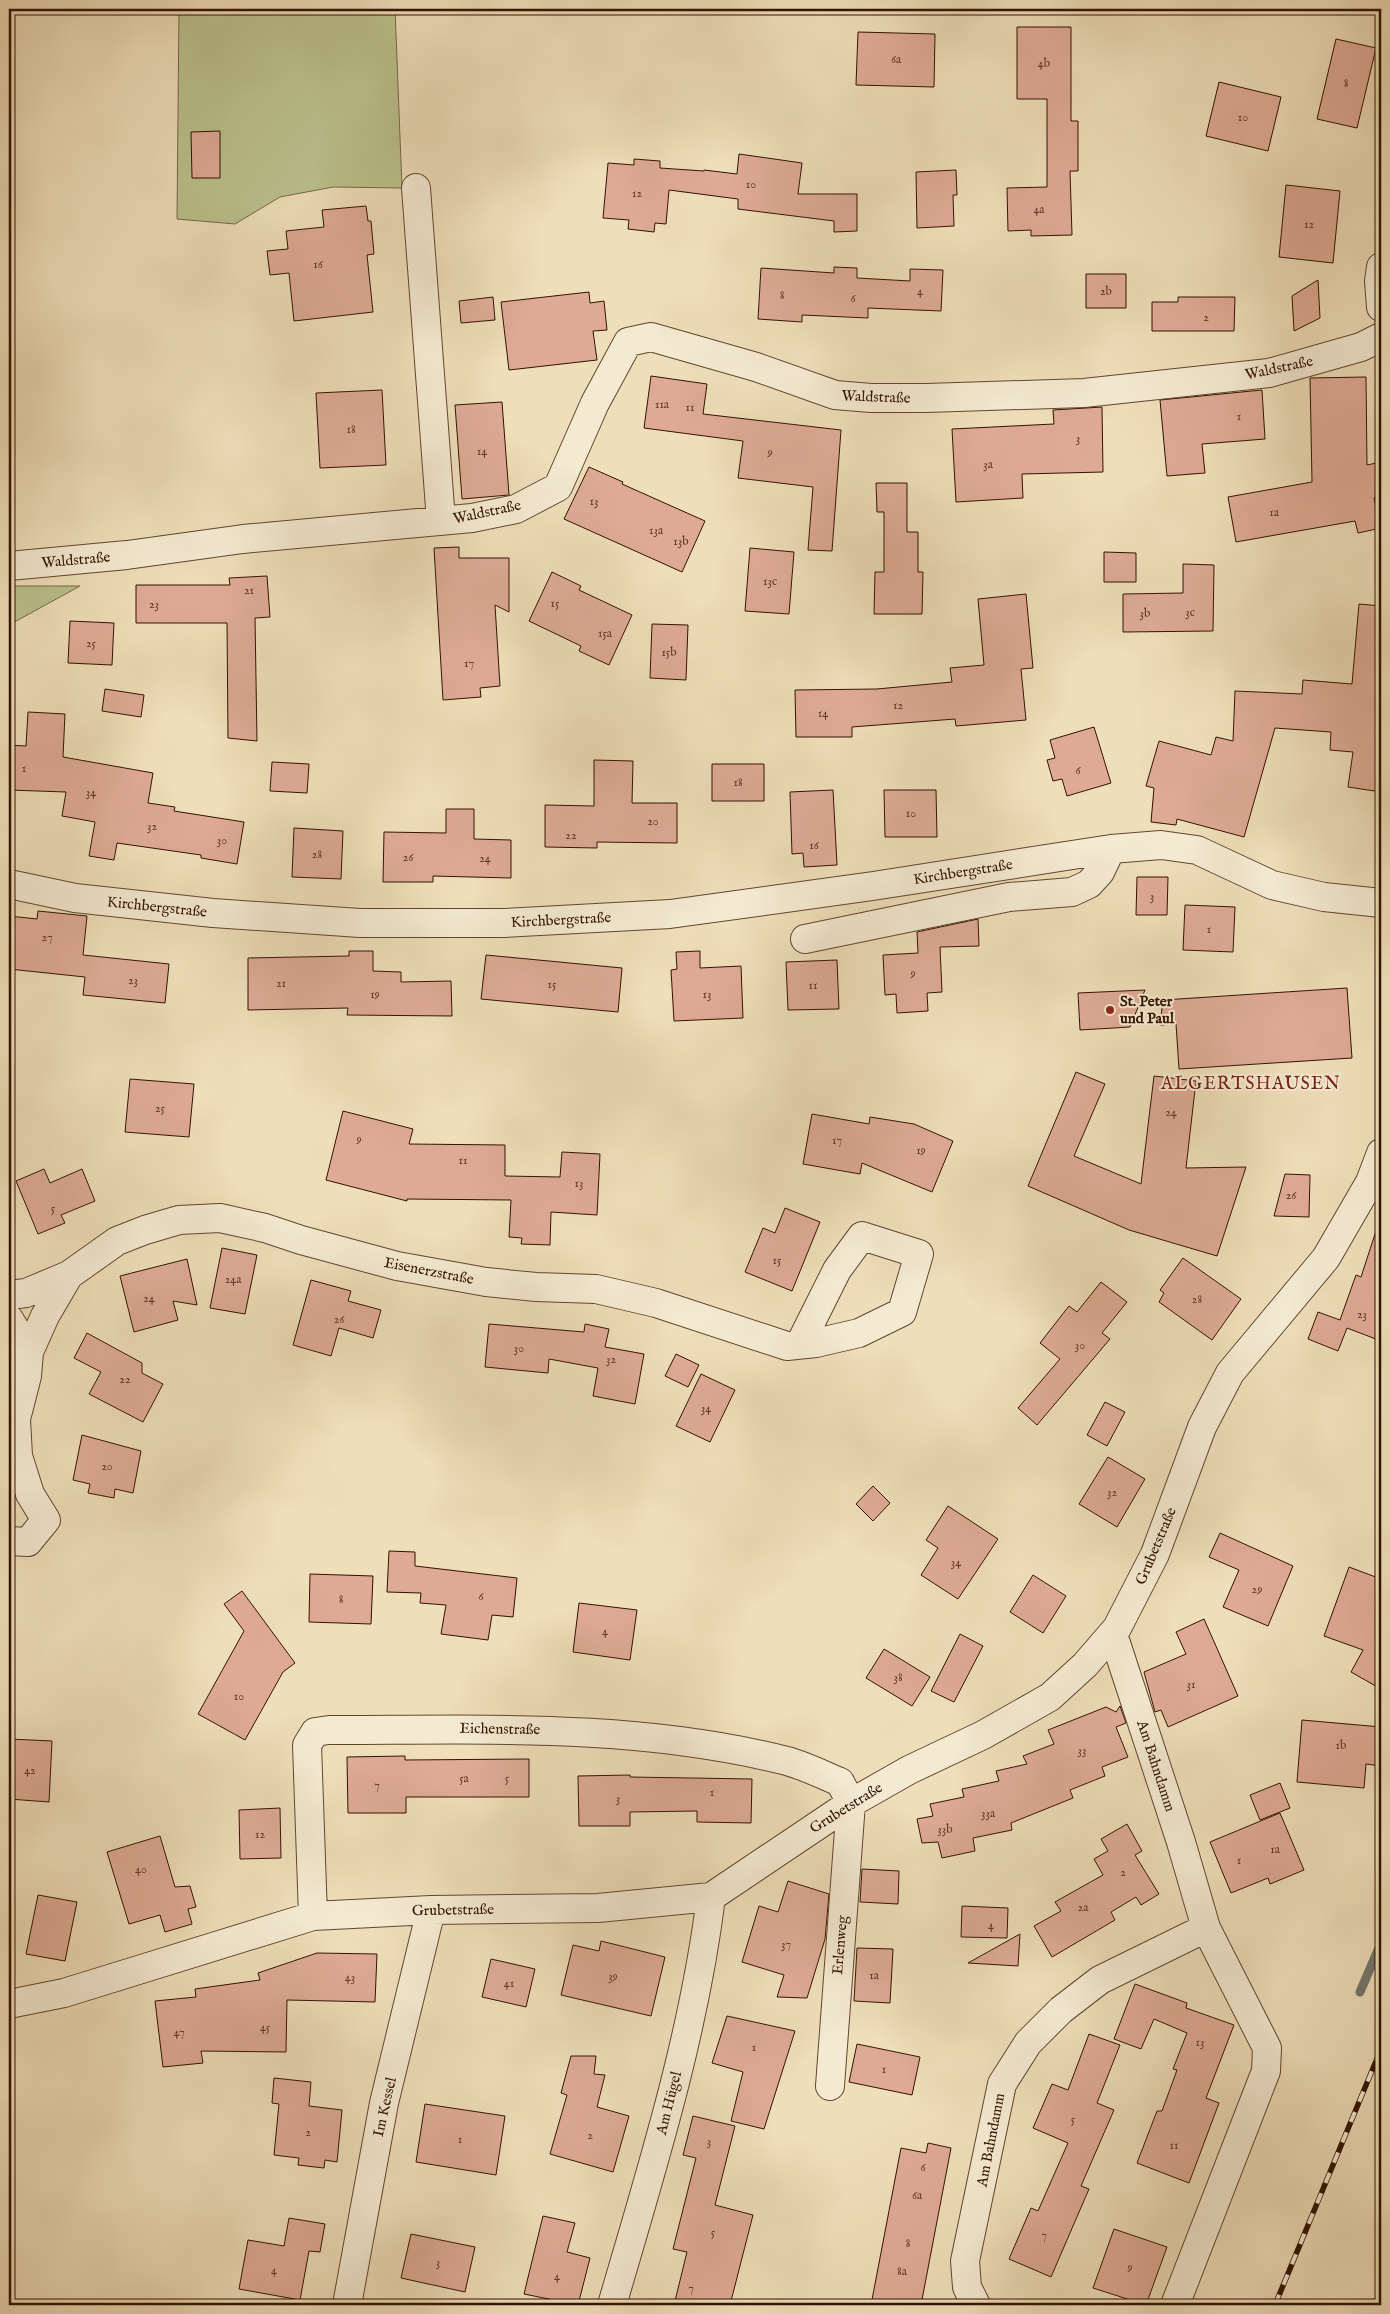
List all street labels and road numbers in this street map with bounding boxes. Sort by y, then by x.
street label: Waldstraße [1243,352,1315,384]
street label: Waldstraße [841,386,911,408]
street label: Waldstraße [451,496,523,528]
street label: Waldstraße [41,548,111,572]
street label: Kirchbergstraße [912,855,1014,889]
street label: Kirchbergstraße [106,892,208,922]
street label: Kirchbergstraße [510,908,612,932]
street label: Eisenerzstraße [383,1253,476,1289]
street label: Grubetstraße [1131,1504,1181,1588]
street label: Am Bahndamm [1132,1717,1180,1815]
street label: Eichenstraße [460,1719,541,1739]
street label: Grubetstraße [806,1778,886,1838]
street label: Grubetstraße [412,1900,494,1920]
street label: Erlenweg [828,1914,852,1975]
street label: Am Hügel [652,2069,686,2138]
street label: Im Kessel [369,2074,401,2139]
street label: Am Bahndamm [972,2091,1009,2189]

